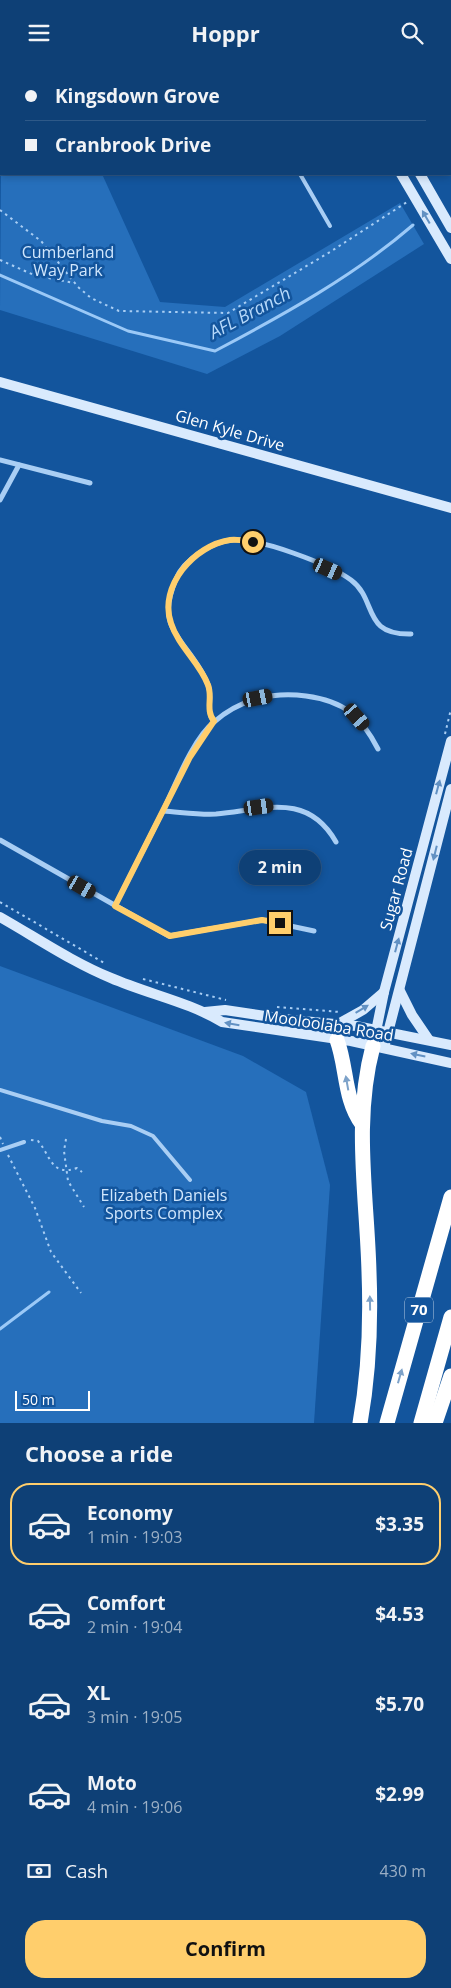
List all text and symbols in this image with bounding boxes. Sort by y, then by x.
text: Hoppr [191,18,260,48]
icon: menu [25,19,53,47]
icon: search [398,19,426,47]
text: Kingsdown Grove [55,83,220,109]
text: Cranbrook Drive [55,132,211,158]
one-way arrow [422,210,431,223]
park label: Cumberland Way Park [22,241,114,281]
water label: AFL Branch [203,281,294,345]
street label: Glen Kyle Drive [173,404,287,456]
route start [242,531,264,553]
car [311,556,344,582]
car [241,688,274,708]
car [341,701,372,733]
one-way arrow [434,780,442,795]
car [243,797,274,817]
street label: Sugar Road [374,845,418,933]
one-way arrow [431,845,439,860]
callout: 2 min [239,851,321,885]
text: 2 min [258,856,302,878]
car [65,873,98,901]
route end [269,912,291,934]
one-way arrow [393,937,401,952]
street label: Mooloolaba Road [263,1004,395,1046]
one-way arrow [355,1005,369,1014]
one-way arrow [223,1019,239,1027]
one-way arrow [409,1051,425,1059]
one-way arrow [343,1074,351,1090]
park label: Elizabeth Daniels Sports Complex [101,1184,227,1224]
one-way arrow [365,1294,373,1310]
road number: 70 [405,1297,433,1323]
one-way arrow [397,1368,405,1383]
scale bar [15,1388,90,1411]
text: 50 m [22,1390,55,1409]
text: Choose a ride [25,1438,173,1468]
text: Economy [87,1500,173,1526]
icon: car [27,1502,72,1547]
text: $3.35 [375,1511,424,1537]
text: 1 min · 19:03 [87,1526,182,1548]
text: Comfort [87,1590,166,1616]
icon: car [27,1592,72,1637]
text: $4.53 [375,1601,424,1627]
text: 2 min · 19:04 [87,1616,182,1638]
text: XL [87,1680,110,1706]
icon: car [27,1682,72,1727]
text: $5.70 [375,1691,424,1717]
text: 3 min · 19:05 [87,1706,182,1728]
text: Moto [87,1770,137,1796]
icon: car [27,1772,72,1817]
text: $2.99 [375,1781,424,1807]
text: 4 min · 19:06 [87,1796,182,1818]
icon: cash [25,1857,53,1885]
text: Cash [65,1858,108,1884]
text: 430 m [380,1860,426,1882]
button: Confirm [25,1920,426,1978]

